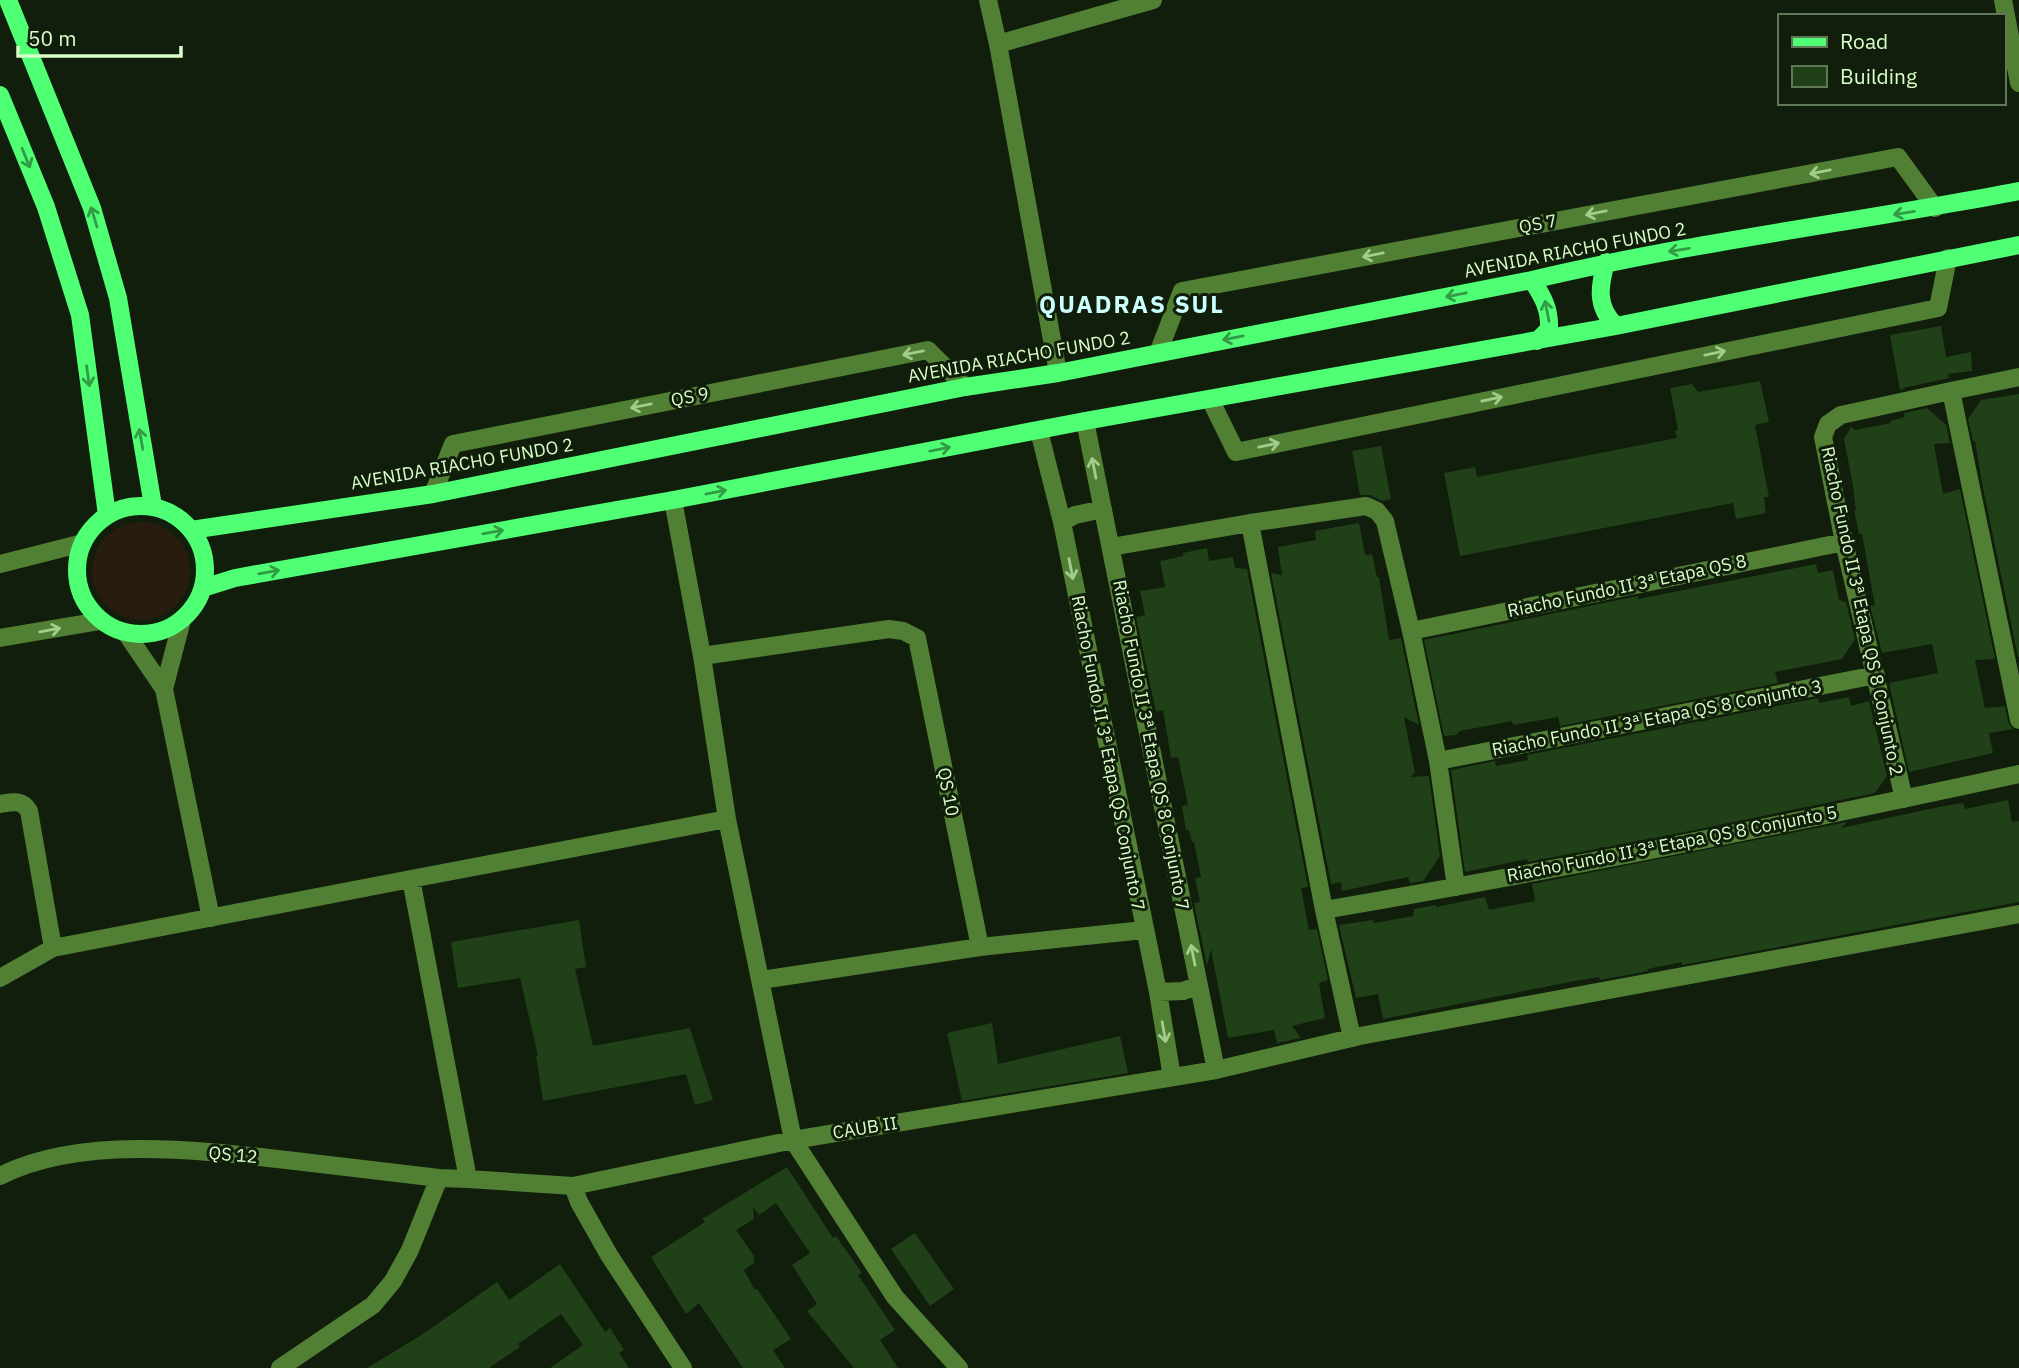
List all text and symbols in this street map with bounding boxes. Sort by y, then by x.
scale bar [18,14,180,58]
legend [1778,14,2005,105]
text: 50 m [28,24,77,52]
text: Road [1840,27,1888,55]
text: Building [1840,62,1917,90]
one-way arrow [20,146,33,168]
one-way arrow [1809,165,1832,179]
one-way arrow [87,206,100,228]
one-way arrow [1586,207,1608,221]
one-way arrow [1893,207,1916,220]
street label: QS 7 [1517,209,1559,238]
street label: AVENIDA RIACHO FUNDO 2 [1462,217,1688,282]
one-way arrow [1668,244,1691,257]
one-way arrow [1362,249,1385,262]
district label: QUADRAS SUL [1039,288,1225,320]
one-way arrow [1445,288,1468,302]
one-way arrow [1540,300,1553,323]
street label: AVENIDA RIACHO FUNDO 2 [906,326,1132,387]
one-way arrow [1222,332,1245,346]
one-way arrow [902,346,925,360]
one-way arrow [1703,346,1726,360]
one-way arrow [82,364,95,387]
street label: QS 9 [669,382,711,411]
one-way arrow [1480,392,1503,406]
one-way arrow [630,400,653,414]
one-way arrow [134,428,147,451]
street label: AVENIDA RIACHO FUNDO 2 [349,433,575,494]
one-way arrow [1257,437,1280,451]
one-way arrow [928,442,951,456]
street label: Riacho Fundo II 3ª Etapa QS 8 Conjunto 2 [1816,444,1909,778]
one-way arrow [1087,457,1101,480]
one-way arrow [704,484,727,498]
one-way arrow [481,525,503,538]
street label: Riacho Fundo II 3ª Etapa QS 8 [1505,549,1749,622]
one-way arrow [1065,557,1079,580]
one-way arrow [257,564,279,578]
street label: Riacho Fundo II 3ª Etapa QS 8 Conjunto 7 [1108,578,1195,912]
street label: Riacho Fundo II 3ª Etapa QS Conjunto 7 [1067,593,1150,913]
one-way arrow [38,623,61,636]
street label: Riacho Fundo II 3ª Etapa QS 8 Conjunto 3 [1490,674,1824,761]
street label: QS 10 [933,766,964,818]
street label: Riacho Fundo II 3ª Etapa QS 8 Conjunto 5 [1505,800,1839,887]
one-way arrow [1186,944,1199,967]
one-way arrow [1158,1020,1172,1043]
street label: CAUB II [831,1111,899,1144]
street label: QS 12 [208,1141,258,1168]

